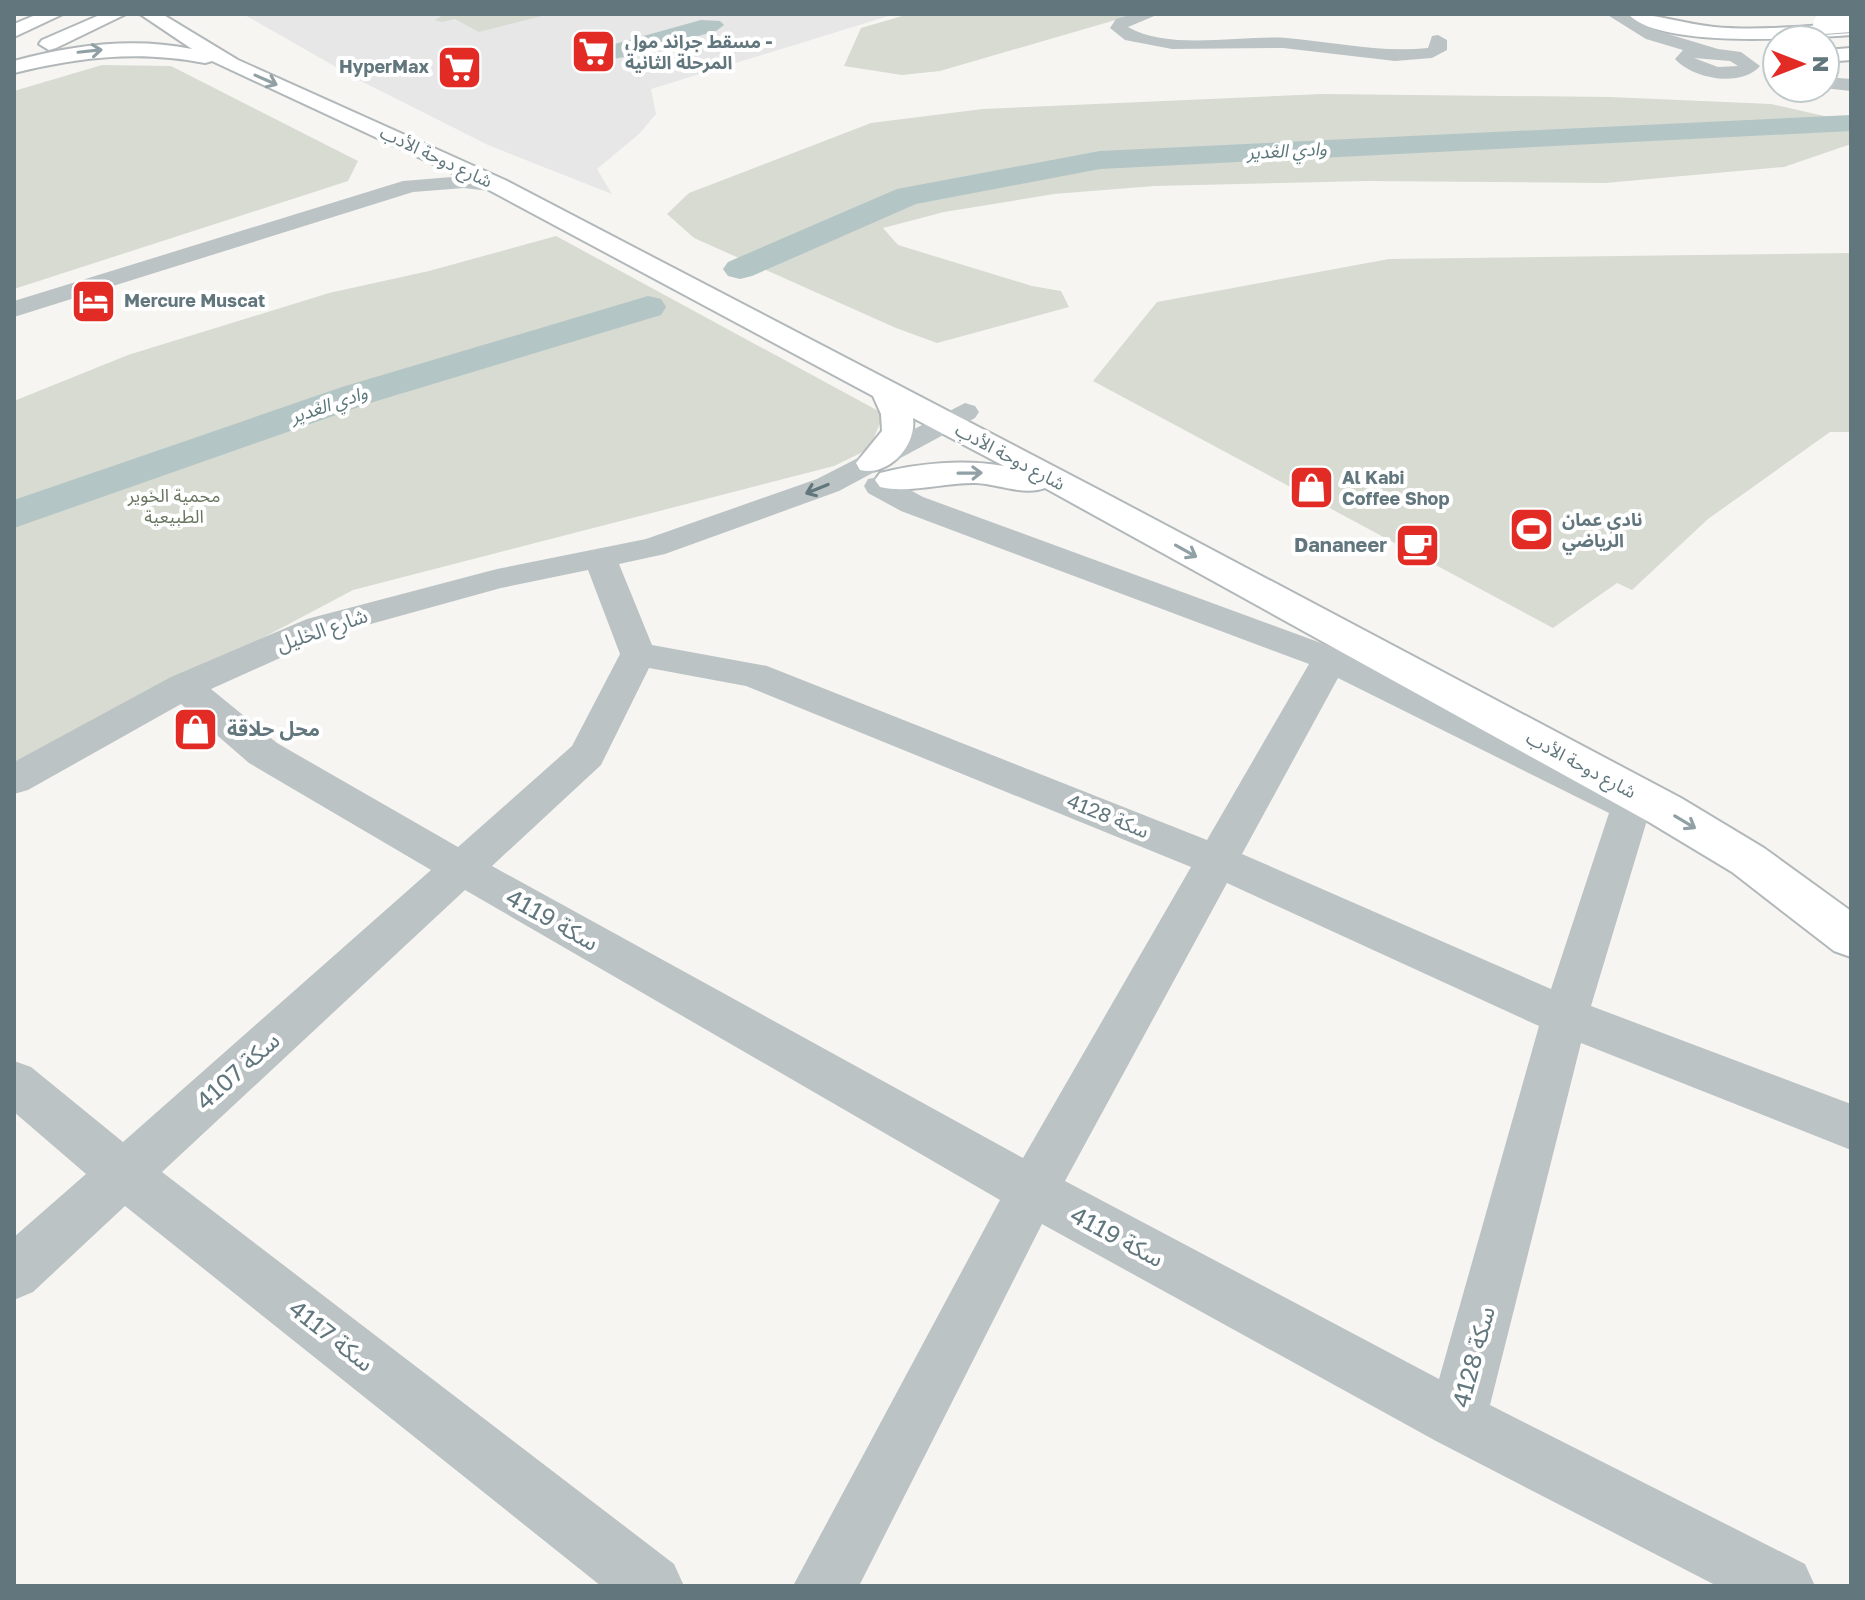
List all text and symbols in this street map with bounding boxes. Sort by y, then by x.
north arrow [1761,24,1841,104]
supermarket icon: مسقط جراند مول - المرحلة الثانية [570,28,618,76]
place label: مسقط جراند مول - المرحلة الثانية [625,30,772,74]
supermarket icon: HyperMax [436,43,484,91]
one-way arrow [76,44,103,59]
place label: HyperMax [339,55,430,77]
text: N [1808,56,1835,72]
one-way arrow [253,73,278,88]
street label: شارع دوحة الأدب [375,120,496,195]
water label: وادي الغدير [1245,137,1327,167]
hotel icon: Mercure Muscat [69,277,117,325]
place label: Mercure Muscat [124,289,265,311]
water label: وادي الغدير [286,381,371,432]
street label: شارع دوحة الأدب [950,418,1069,498]
shop icon: Al Kabi Coffee Shop [1287,464,1335,512]
one-way arrow [956,465,983,481]
place label: Al Kabi Coffee Shop [1342,466,1449,509]
one-way arrow [805,483,830,497]
park label: محمية الخوير الطبيعية [127,484,220,527]
sports icon: نادي عمان الرياضي [1507,506,1555,554]
place label: نادي عمان الرياضي [1562,508,1642,555]
cafe icon: Dananeer [1394,521,1442,569]
place label: Dananeer [1294,532,1387,556]
one-way arrow [1174,543,1197,559]
street label: شارع الخليل [273,602,372,660]
shop icon: محل حلاقة [172,705,220,753]
place label: محل حلاقة [227,716,320,741]
street label: شارع دوحة الأدب [1521,726,1640,806]
street label: سكة 4128 [1064,788,1153,842]
one-way arrow [1673,815,1696,831]
street label: سكة 4119 [501,881,604,956]
street label: سكة 4107 [189,1025,285,1115]
street label: سكة 4119 [1066,1199,1169,1272]
street label: سكة 4117 [284,1293,380,1377]
street label: سكة 4128 [1445,1303,1500,1410]

